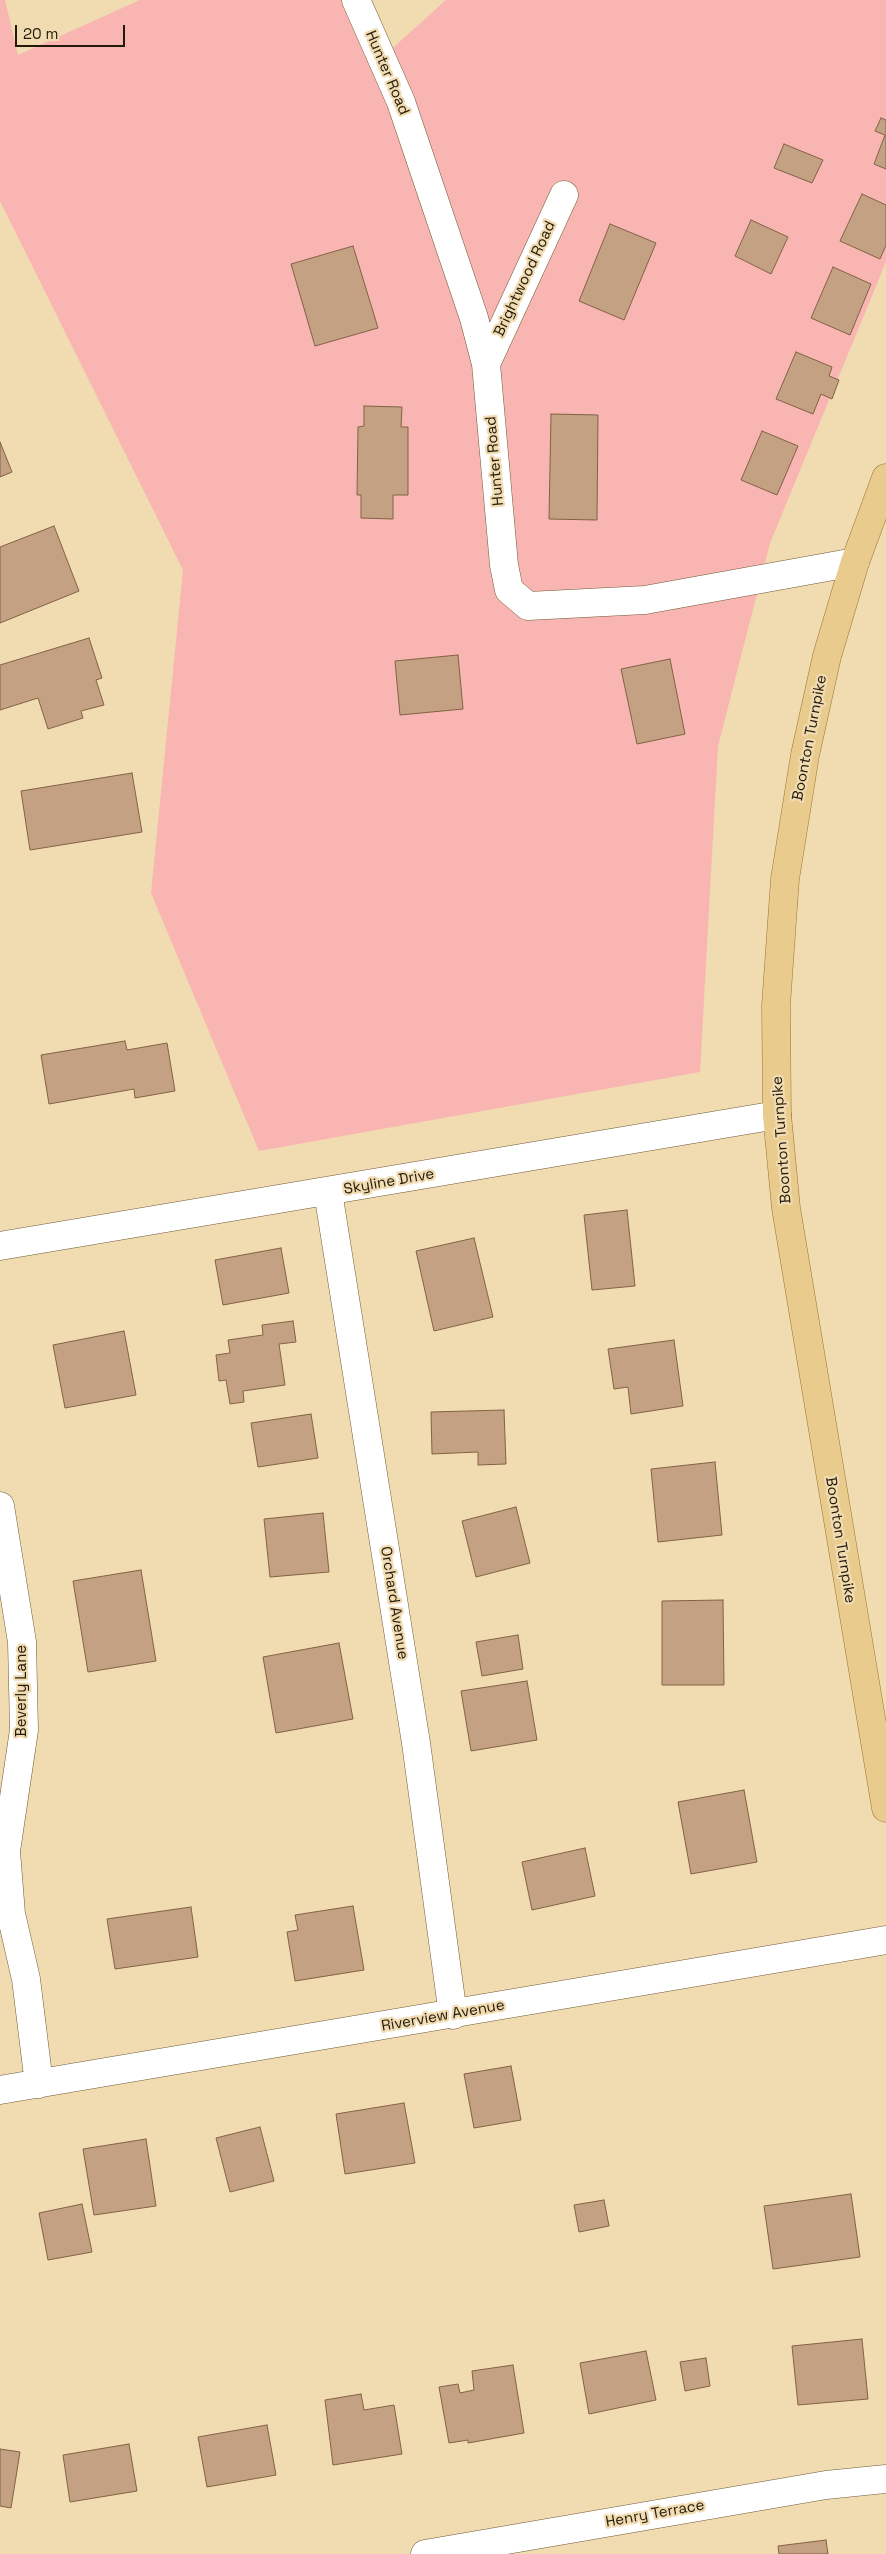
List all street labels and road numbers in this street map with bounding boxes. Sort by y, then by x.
street label: Hunter Road [361,28,413,118]
street label: Brightwood Road [490,218,560,340]
street label: Hunter Road [482,415,508,507]
street label: Boonton Turnpike [789,673,831,803]
street label: Boonton Turnpike [769,1076,795,1204]
street label: Skyline Drive [342,1165,436,1199]
street label: Boonton Turnpike [821,1475,859,1605]
street label: Orchard Avenue [376,1545,412,1661]
street label: Beverly Lane [13,1645,31,1737]
street label: Riverview Avenue [380,1996,506,2036]
street label: Henry Terrace [604,2496,706,2532]

